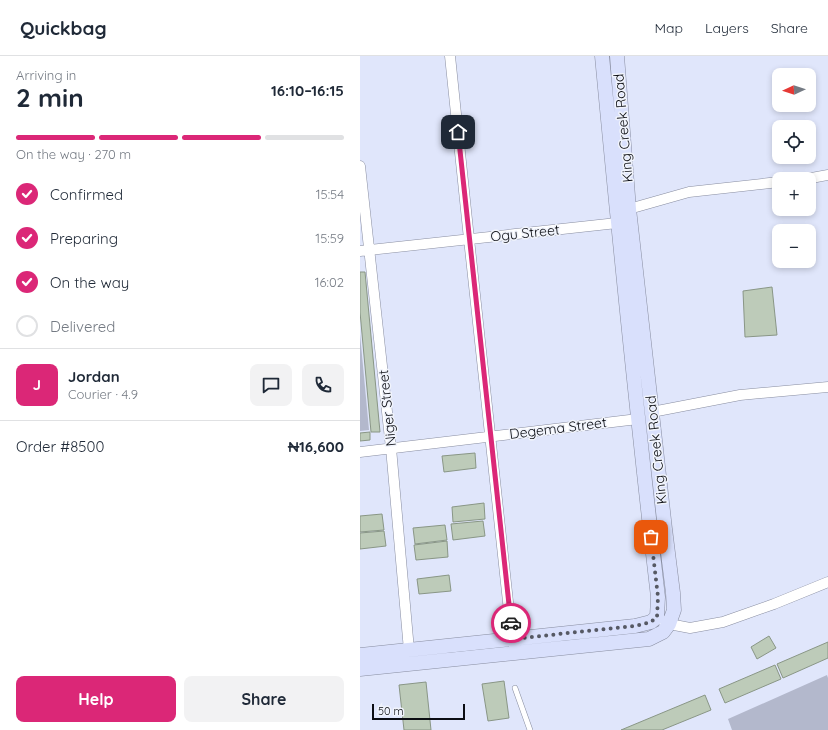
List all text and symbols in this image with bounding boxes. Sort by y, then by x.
text: Quickbag [20,16,107,40]
text: Map [654,19,683,37]
text: Layers [705,19,749,37]
text: Share [771,19,808,37]
text: Arriving in [16,67,76,83]
north arrow [772,68,816,112]
map controls [772,68,816,268]
street label: King Creek Road [609,73,637,183]
text: 2 min [16,81,84,114]
text: 16:10–16:15 [271,81,344,100]
pin [441,115,475,149]
button: locate [772,120,816,164]
icon: home [447,121,469,143]
text: On the way · 270 m [16,146,131,162]
button: + [772,172,816,216]
icon: check [16,183,38,205]
text: Confirmed [50,185,123,204]
text: 15:54 [316,186,344,202]
street label: Ogu Street [490,220,561,246]
button: − [772,224,816,268]
icon: check [16,227,38,249]
text: Preparing [50,229,118,248]
text: 15:59 [315,230,344,246]
icon: check [16,271,38,293]
text: On the way [50,273,129,292]
text: 16:02 [315,274,344,290]
text: Delivered [50,317,115,336]
button: chat [250,364,292,406]
button: phone [302,364,344,406]
text: Jordan [68,367,120,386]
street label: Niger Street [374,369,400,447]
text: J [33,375,41,394]
text: Courier · 4.9 [68,386,138,402]
street label: King Creek Road [641,395,671,505]
street label: Degema Street [508,413,608,443]
text: Order #8500 [16,437,104,456]
text: ₦16,600 [288,437,344,456]
pin [634,520,668,554]
icon: bag [640,526,662,548]
courier [491,603,531,643]
icon: car [500,612,522,634]
button: Help [16,676,176,722]
button: Share [184,676,344,722]
scale bar [372,702,465,721]
text: 50 m [378,704,404,718]

